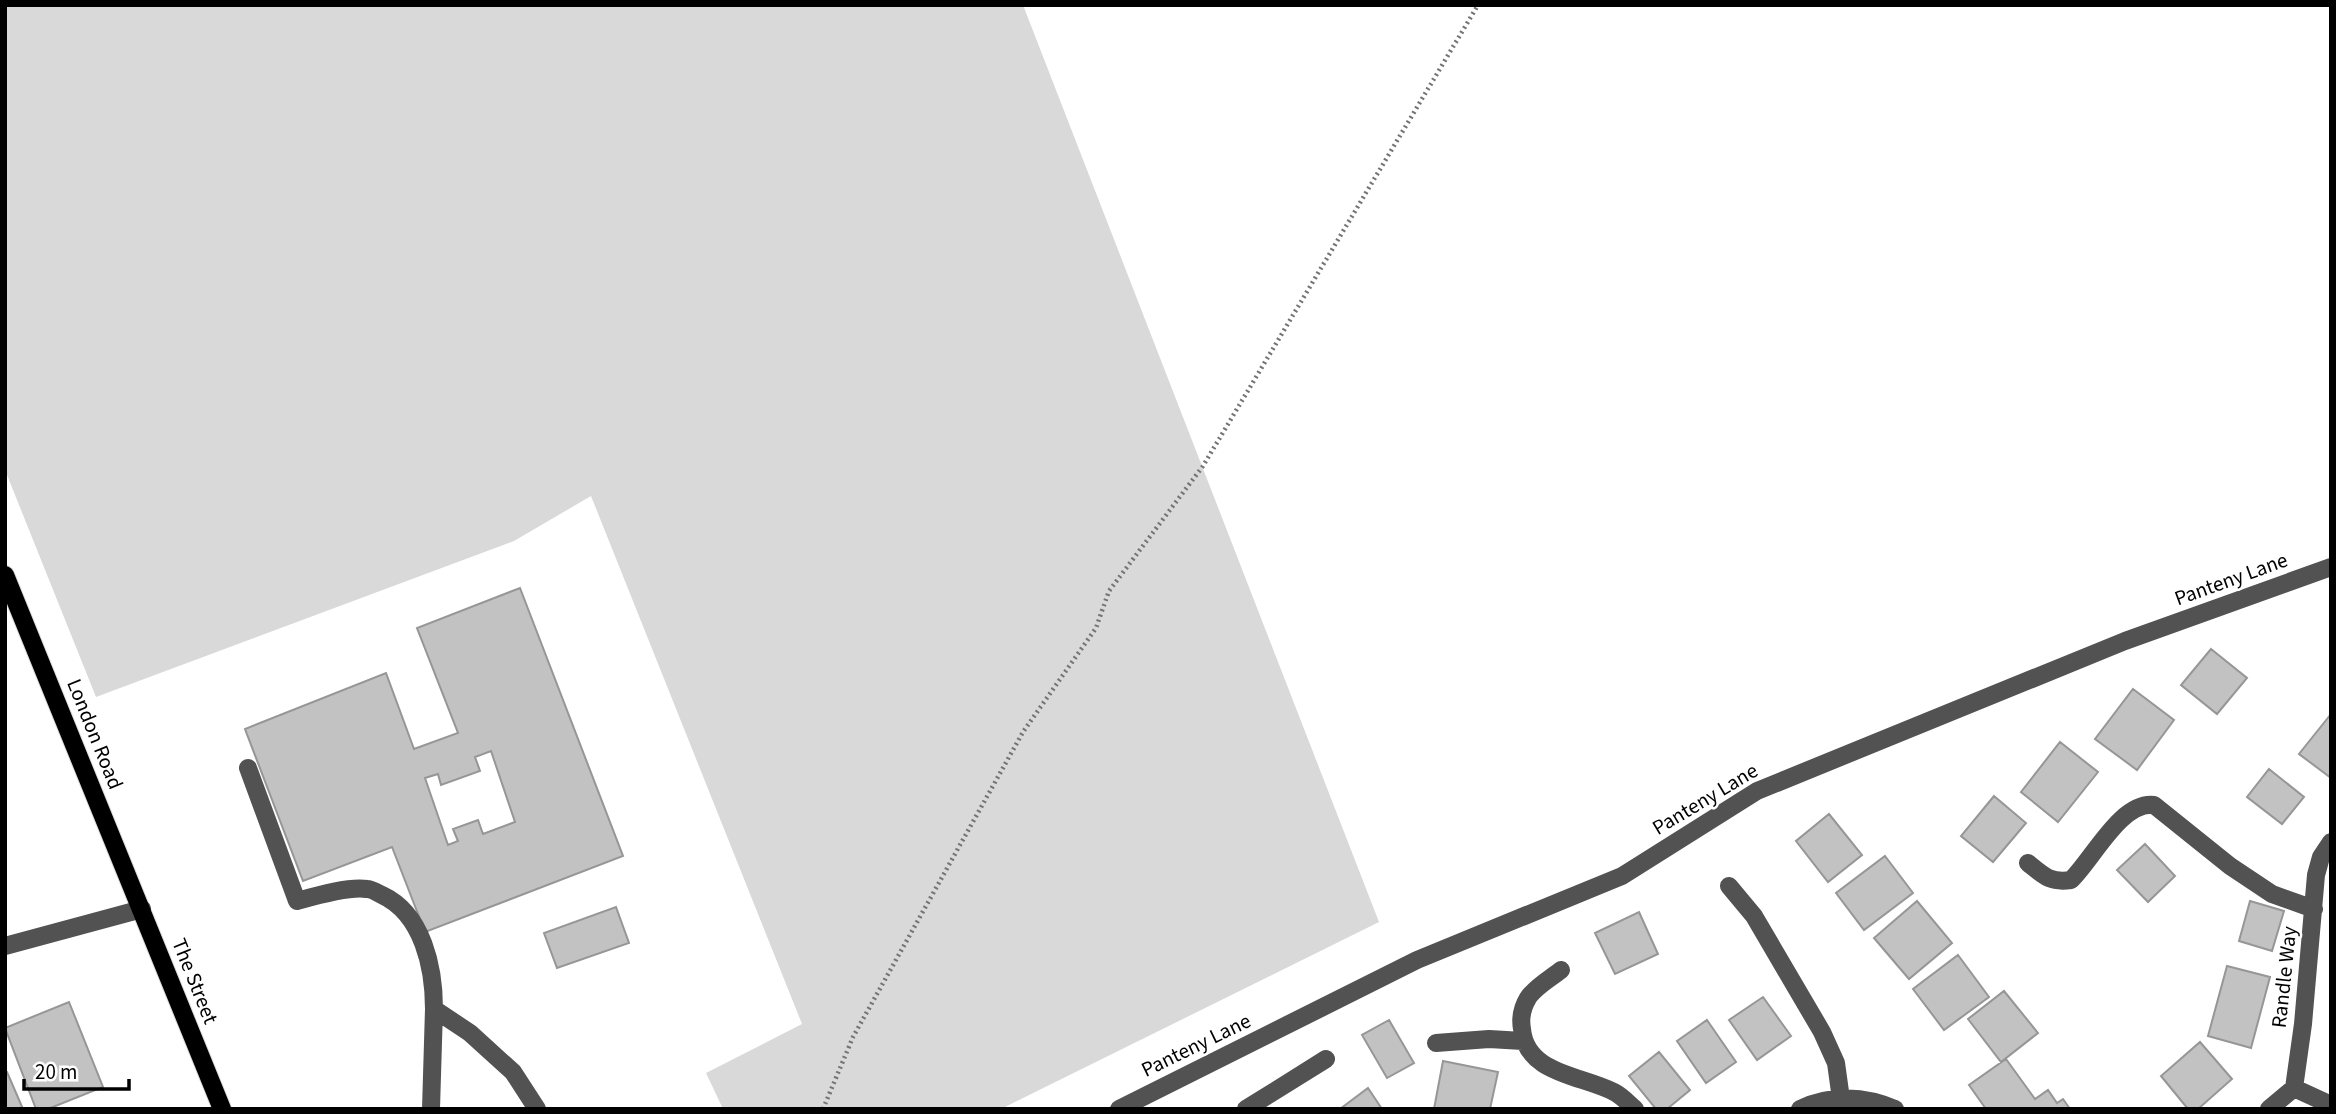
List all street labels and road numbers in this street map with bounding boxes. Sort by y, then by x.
street label: Panteny Lane [2170,545,2292,613]
street label: London Road [59,674,131,794]
street label: Panteny Lane [1646,756,1764,842]
street label: Randle Way [2264,924,2304,1029]
street label: The Street [164,934,226,1028]
street label: Panteny Lane [1136,1006,1256,1084]

